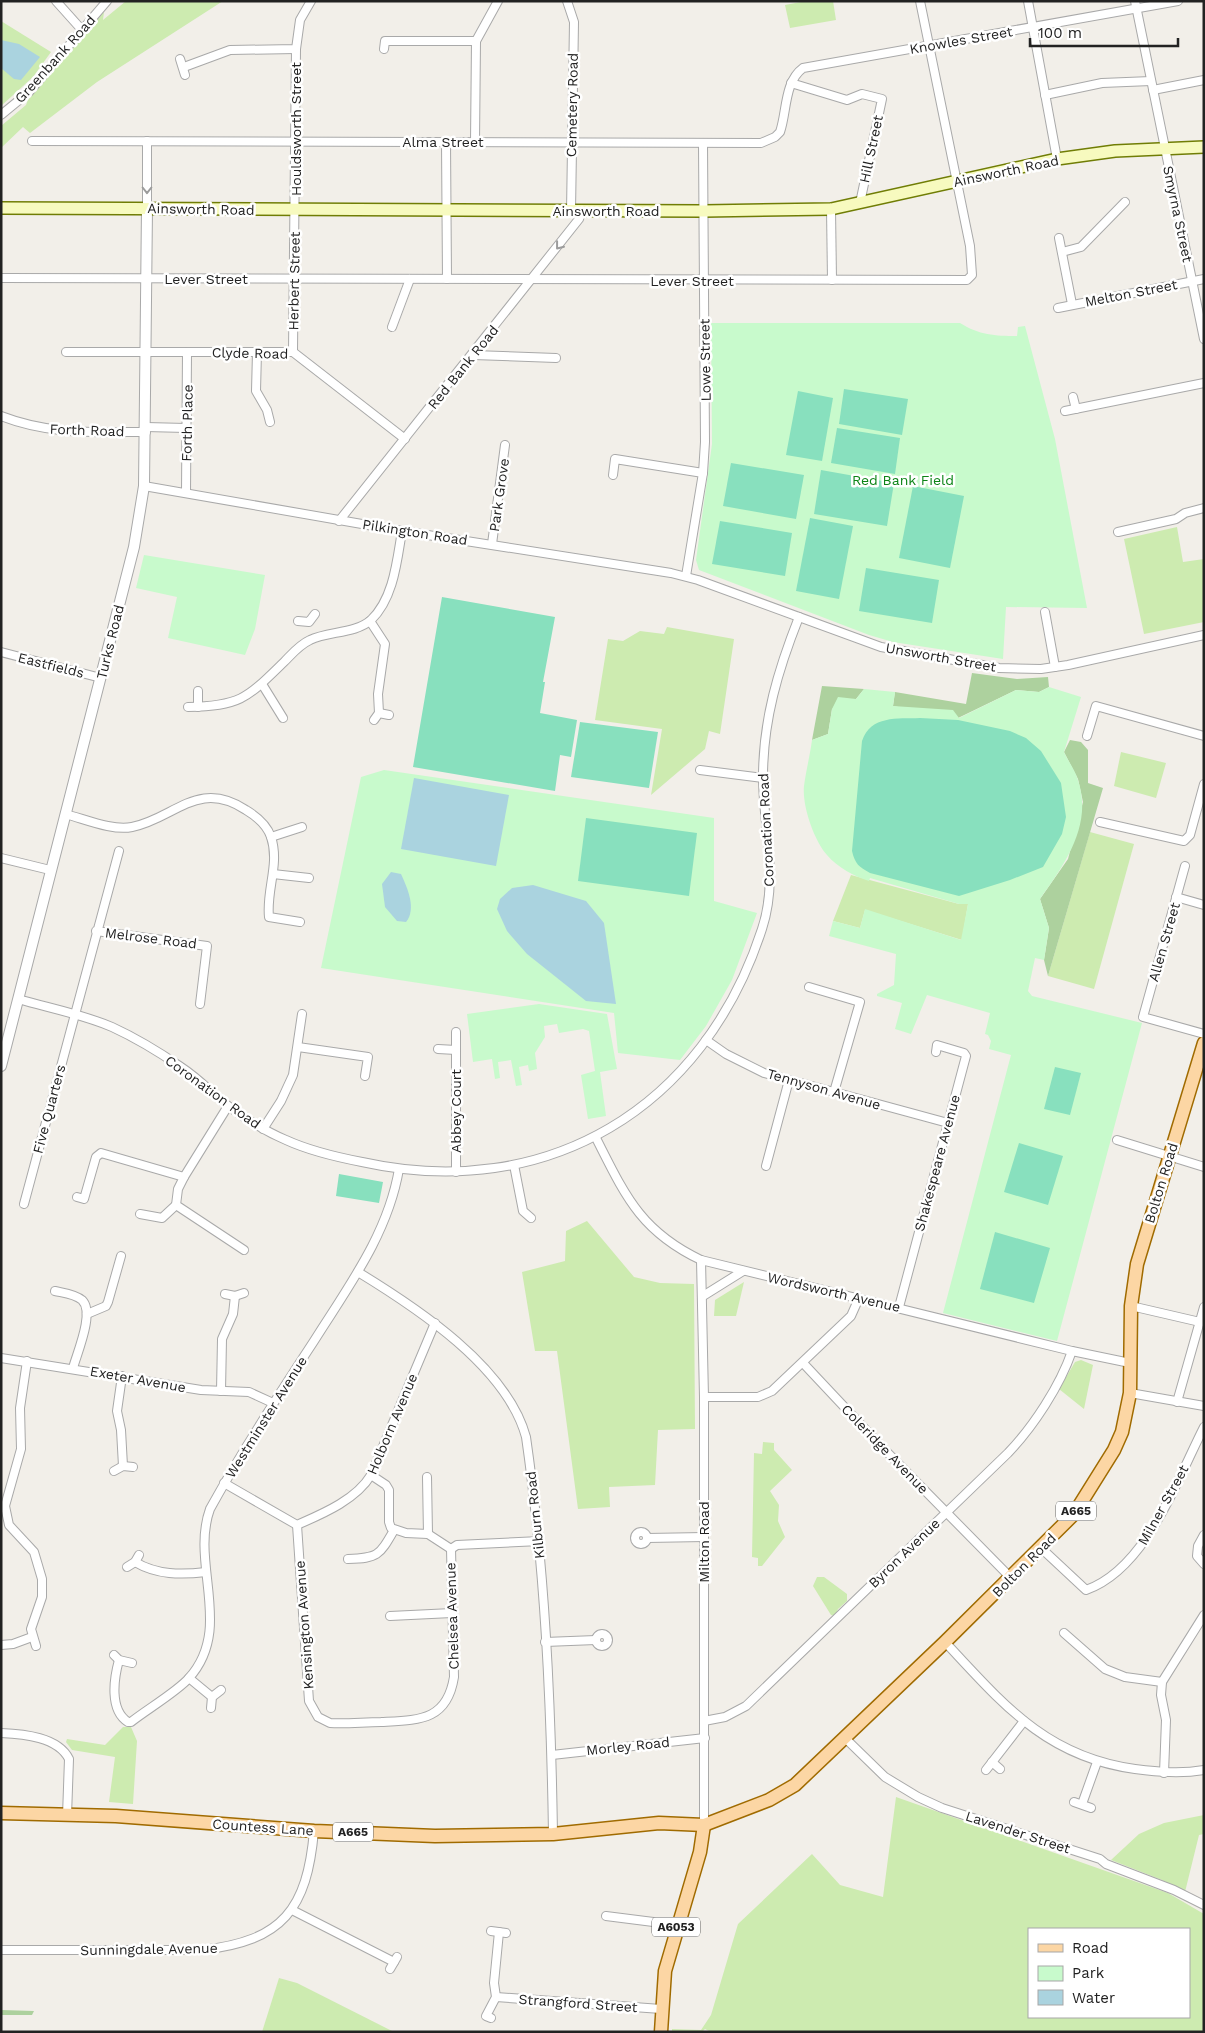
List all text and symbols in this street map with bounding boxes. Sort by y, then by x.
street label: Greenbank Road [11,12,99,106]
scale bar [1030,15,1178,47]
street label: Knowles Street [908,23,1014,57]
text: 100 m [1038,24,1082,42]
street label: Cemetery Road [563,53,581,157]
street label: Houldsworth Street [288,62,304,196]
street label: Hill Street [856,113,886,184]
street label: Alma Street [402,134,484,150]
street label: Ainsworth Road [952,152,1060,190]
street label: Smyrna Street [1160,164,1196,264]
one-way arrow [142,187,152,195]
street label: Ainsworth Road [147,200,255,218]
street label: Ainsworth Road [552,203,660,219]
street label: Herbert Street [285,231,303,331]
one-way arrow [556,240,564,249]
street label: Lever Street [164,271,248,287]
street label: Lever Street [650,273,734,289]
street label: Melton Street [1083,276,1179,310]
street label: Lowe Street [696,318,714,402]
street label: Red Bank Road [424,322,502,412]
street label: Clyde Road [212,344,288,362]
street label: Forth Place [178,384,196,462]
street label: Forth Road [49,421,125,439]
street label: Park Grove [486,457,512,533]
park label: Red Bank Field [852,472,954,488]
street label: Pilkington Road [361,516,469,548]
street label: Turks Road [93,603,127,681]
street label: Unsworth Street [884,639,998,675]
street label: Eastfields [16,649,86,681]
street label: Coronation Road [755,773,777,887]
street label: Allen Street [1145,901,1183,983]
street label: Melrose Road [104,924,198,952]
street label: Coronation Road [162,1052,264,1132]
street label: Five Quarters [29,1063,69,1155]
street label: Tennyson Avenue [765,1065,883,1113]
street label: Abbey Court [448,1069,464,1153]
street label: Shakespeare Avenue [911,1093,963,1233]
street label: Bolton Road [1141,1141,1181,1225]
street label: Wordsworth Avenue [766,1269,902,1315]
street label: Westminster Avenue [222,1353,310,1481]
street label: Exeter Avenue [89,1363,187,1395]
street label: Holborn Avenue [364,1371,420,1477]
street label: Coleridge Avenue [838,1401,932,1497]
street label: Milner Street [1134,1462,1192,1548]
street label: Kilburn Road [522,1470,548,1560]
street label: Milton Road [696,1501,712,1583]
road number: A665 [1056,1502,1096,1520]
street label: Byron Avenue [865,1515,943,1591]
street label: Bolton Road [989,1530,1059,1600]
street label: Kensington Avenue [292,1560,316,1690]
street label: Chelsea Avenue [442,1562,462,1670]
street label: Morley Road [585,1734,671,1758]
street label: Lavender Street [964,1808,1073,1857]
street label: Countess Lane [212,1815,314,1839]
road number: A665 [333,1822,373,1841]
road number: A6053 [652,1918,700,1936]
legend [1028,1928,1190,2018]
text: Road [1072,1939,1109,1957]
street label: Sunningdale Avenue [80,1940,218,1958]
text: Park [1072,1964,1105,1982]
text: Water [1072,1989,1115,2007]
street label: Strangford Street [518,1991,638,2015]

